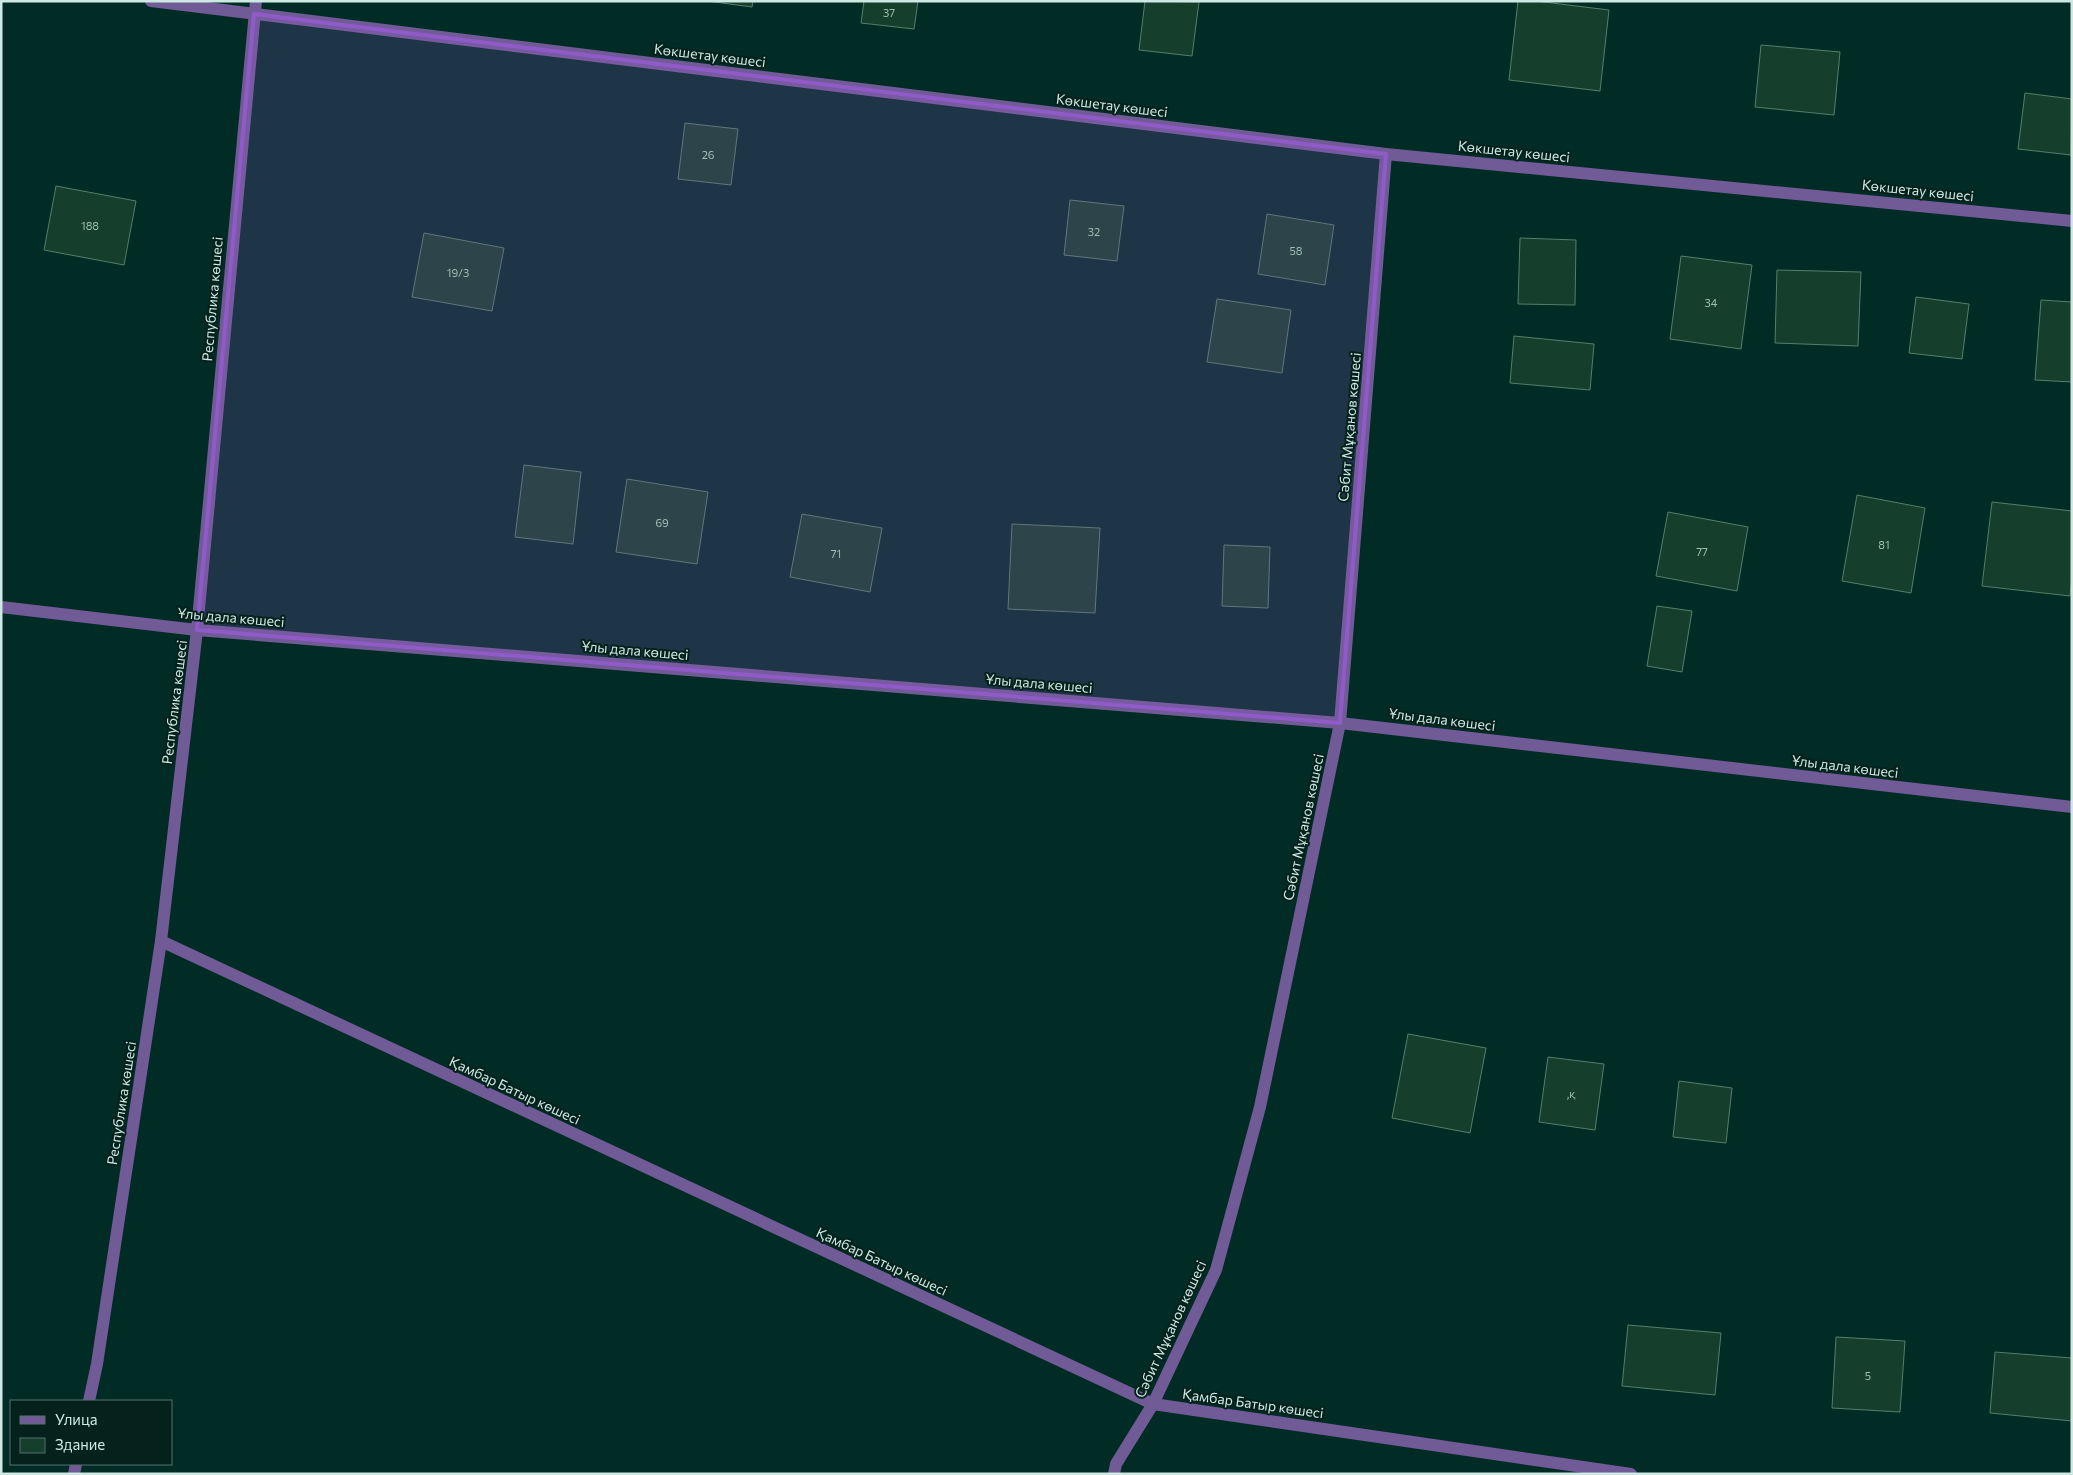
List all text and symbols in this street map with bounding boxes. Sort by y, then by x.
house number: 37 [883,6,895,19]
street label: Көкшетау көшесі [653,40,767,70]
street label: Көкшетау көшесі [1055,90,1169,120]
street label: Көкшетау көшесі [1457,137,1571,165]
house number: 26 [702,148,715,161]
street label: Көкшетау көшесі [1861,176,1975,204]
house number: 188 [81,219,99,232]
house number: 32 [1088,225,1100,238]
street label: Республика көшесі [198,236,226,362]
house number: 58 [1290,244,1303,257]
house number: 19/3 [447,266,469,279]
house number: 34 [1705,296,1718,309]
street label: Сәбит Мұқанов көшесі [1334,352,1364,502]
house number: 69 [655,516,669,529]
house number: 81 [1878,538,1890,551]
house number: 77 [1696,545,1708,558]
house number: 71 [831,547,841,560]
street label: Ұлы дала көшесі [177,604,285,630]
street label: Ұлы дала көшесі [581,637,689,663]
street label: Республика көшесі [158,639,190,765]
street label: Ұлы дала көшесі [985,670,1093,696]
street label: Ұлы дала көшесі [1388,704,1496,734]
street label: Ұлы дала көшесі [1791,751,1899,781]
street label: Сәбит Мұқанов көшесі [1279,752,1327,902]
street label: Республика көшесі [103,1040,139,1166]
street label: Қамбар Батыр көшесі [447,1052,583,1128]
house number: ,қ [1567,1087,1575,1100]
street label: Қамбар Батыр көшесі [814,1223,950,1299]
street label: Сәбит Мұқанов көшесі [1131,1258,1209,1400]
house number: 5 [1865,1369,1871,1382]
street label: Қамбар Батыр көшесі [1181,1385,1325,1421]
legend [10,1400,172,1465]
text: Улица [55,1410,97,1428]
text: Здание [55,1435,105,1453]

